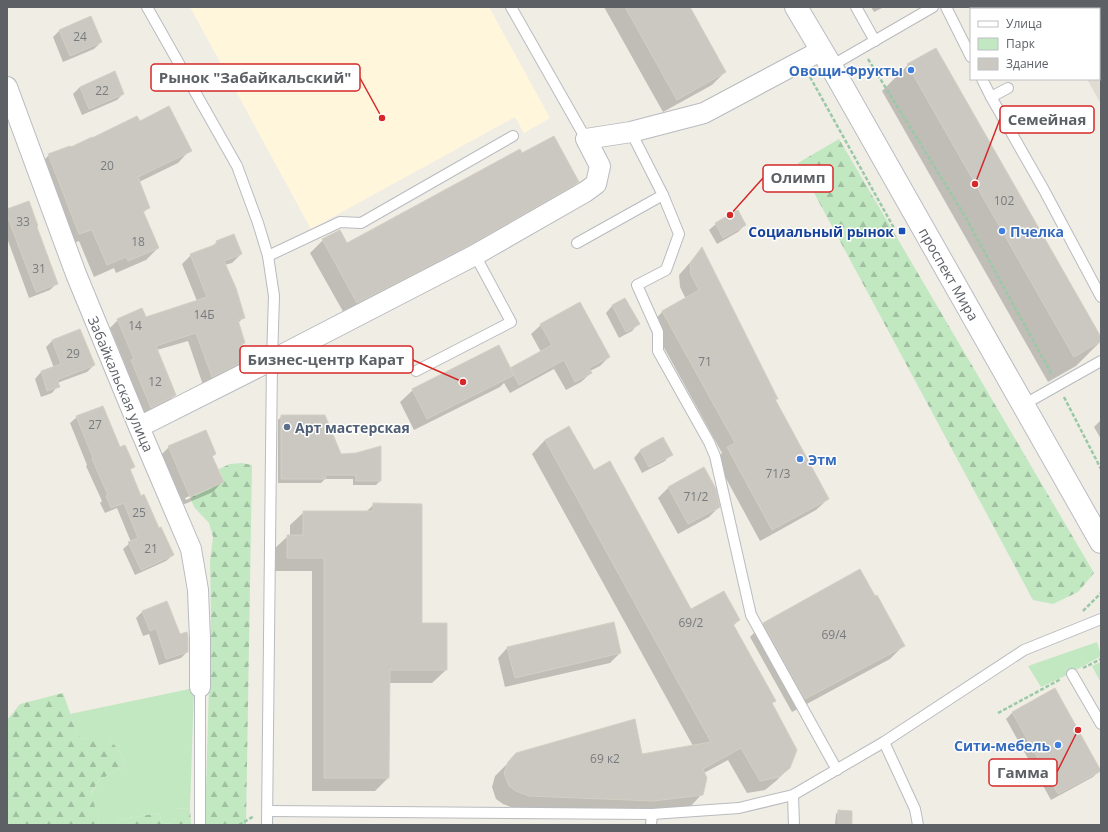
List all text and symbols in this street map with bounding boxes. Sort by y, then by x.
legend [970,8,1100,80]
text: Улица [1006,15,1042,32]
house number: 24 [73,28,87,45]
text: Парк [1006,35,1036,52]
text: Здание [1006,55,1049,72]
place label: Овощи-Фрукты [789,61,903,80]
callout: Рынок "Забайкальский" [151,64,360,91]
marker: Овощи-Фрукты [906,65,916,75]
text: Рынок "Забайкальский" [159,67,351,87]
house number: 22 [95,82,109,99]
callout: Семейная [1000,106,1094,133]
text: Семейная [1008,109,1086,129]
house number: 20 [100,157,114,174]
callout: Олимп [763,165,833,192]
text: Олимп [771,167,825,187]
house number: 102 [994,192,1014,209]
house number: 33 [16,213,30,230]
place label: Социальный рынок [748,222,894,241]
place label: Пчелка [1010,222,1064,241]
street label: проспект Мира [915,224,983,324]
marker: Социальный рынок [897,226,907,236]
marker: Пчелка [997,226,1007,236]
house number: 18 [131,233,145,250]
house number: 31 [32,260,46,277]
house number: 14Б [193,306,215,323]
street label: Забайкальская улица [84,313,158,455]
house number: 14 [128,317,142,334]
house number: 29 [66,345,80,362]
callout: Бизнес-центр Карат [240,346,413,373]
text: Бизнес-центр Карат [248,349,404,369]
house number: 71 [698,353,712,370]
house number: 12 [148,373,162,390]
house number: 27 [88,416,102,433]
place label: Арт мастерская [295,418,410,437]
marker: Арт мастерская [282,422,292,432]
place label: Этм [808,450,837,469]
marker: Этм [795,454,805,464]
house number: 71/3 [766,465,791,482]
house number: 71/2 [684,488,709,505]
house number: 25 [132,504,146,521]
house number: 21 [144,540,158,557]
house number: 69/2 [679,614,704,631]
house number: 69/4 [822,626,847,643]
place label: Сити-мебель [954,736,1050,755]
marker: Сити-мебель [1053,740,1063,750]
house number: 69 к2 [590,750,620,767]
callout: Гамма [989,759,1057,786]
text: Гамма [997,762,1049,782]

